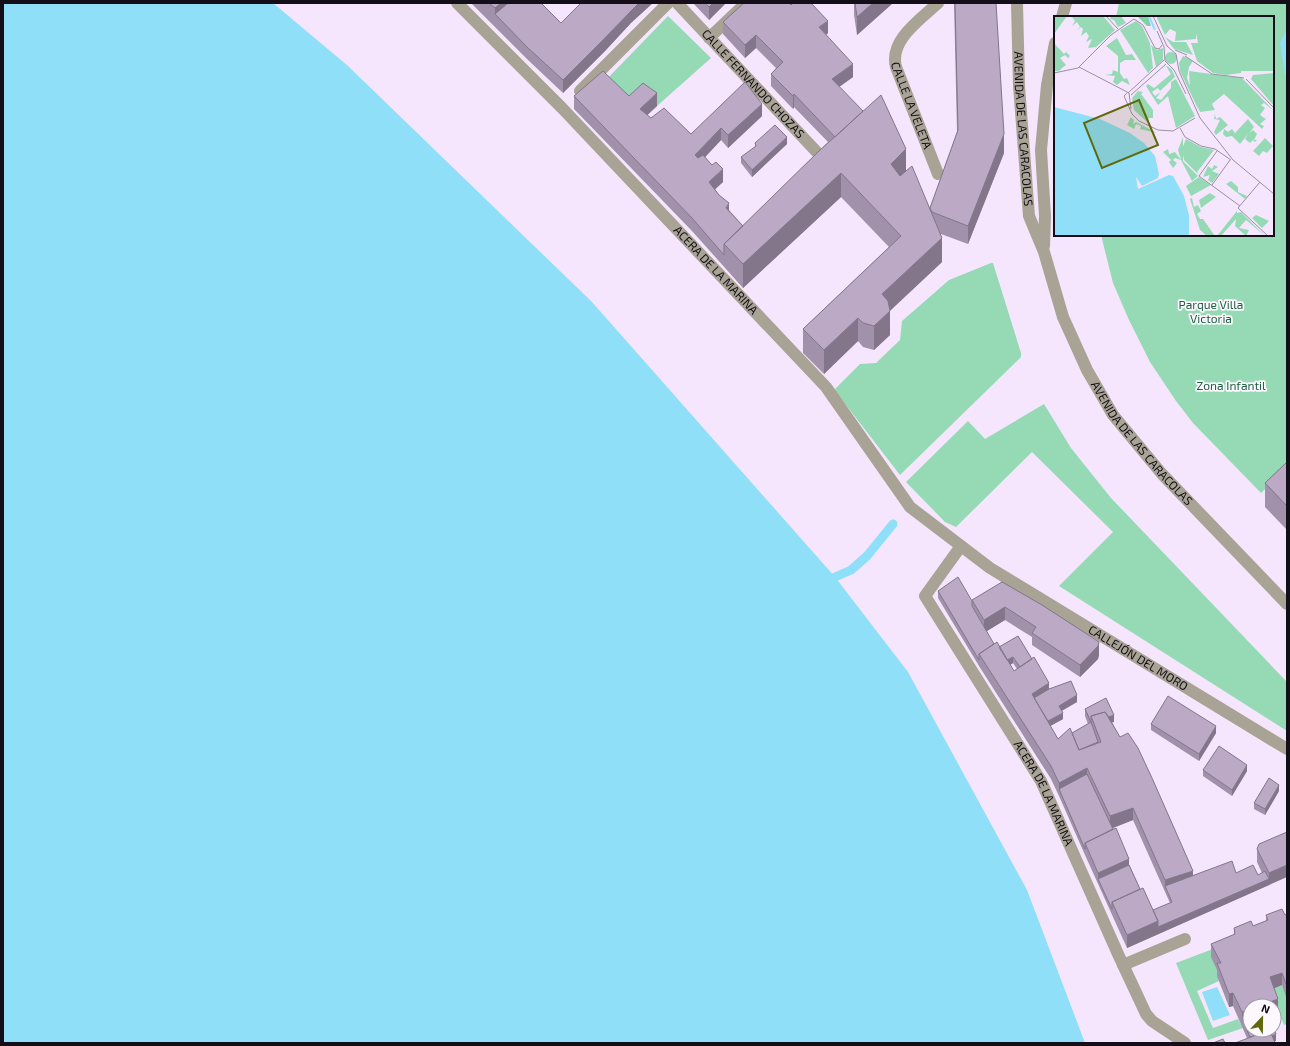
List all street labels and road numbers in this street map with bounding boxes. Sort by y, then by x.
street label: CALLE FERNANDO CHOZAS [699,26,808,141]
street label: AVENIDA DE LAS CARACOLAS [1012,51,1036,207]
street label: CALLE LA VELETA [889,61,936,151]
street label: ACERA DE LA MARINA [671,223,762,317]
street label: AVENIDA DE LAS CARACOLAS [1089,378,1196,508]
street label: CALLEJÓN DEL MORO [1086,622,1191,693]
street label: ACERA DE LA MARINA [1011,738,1077,848]

